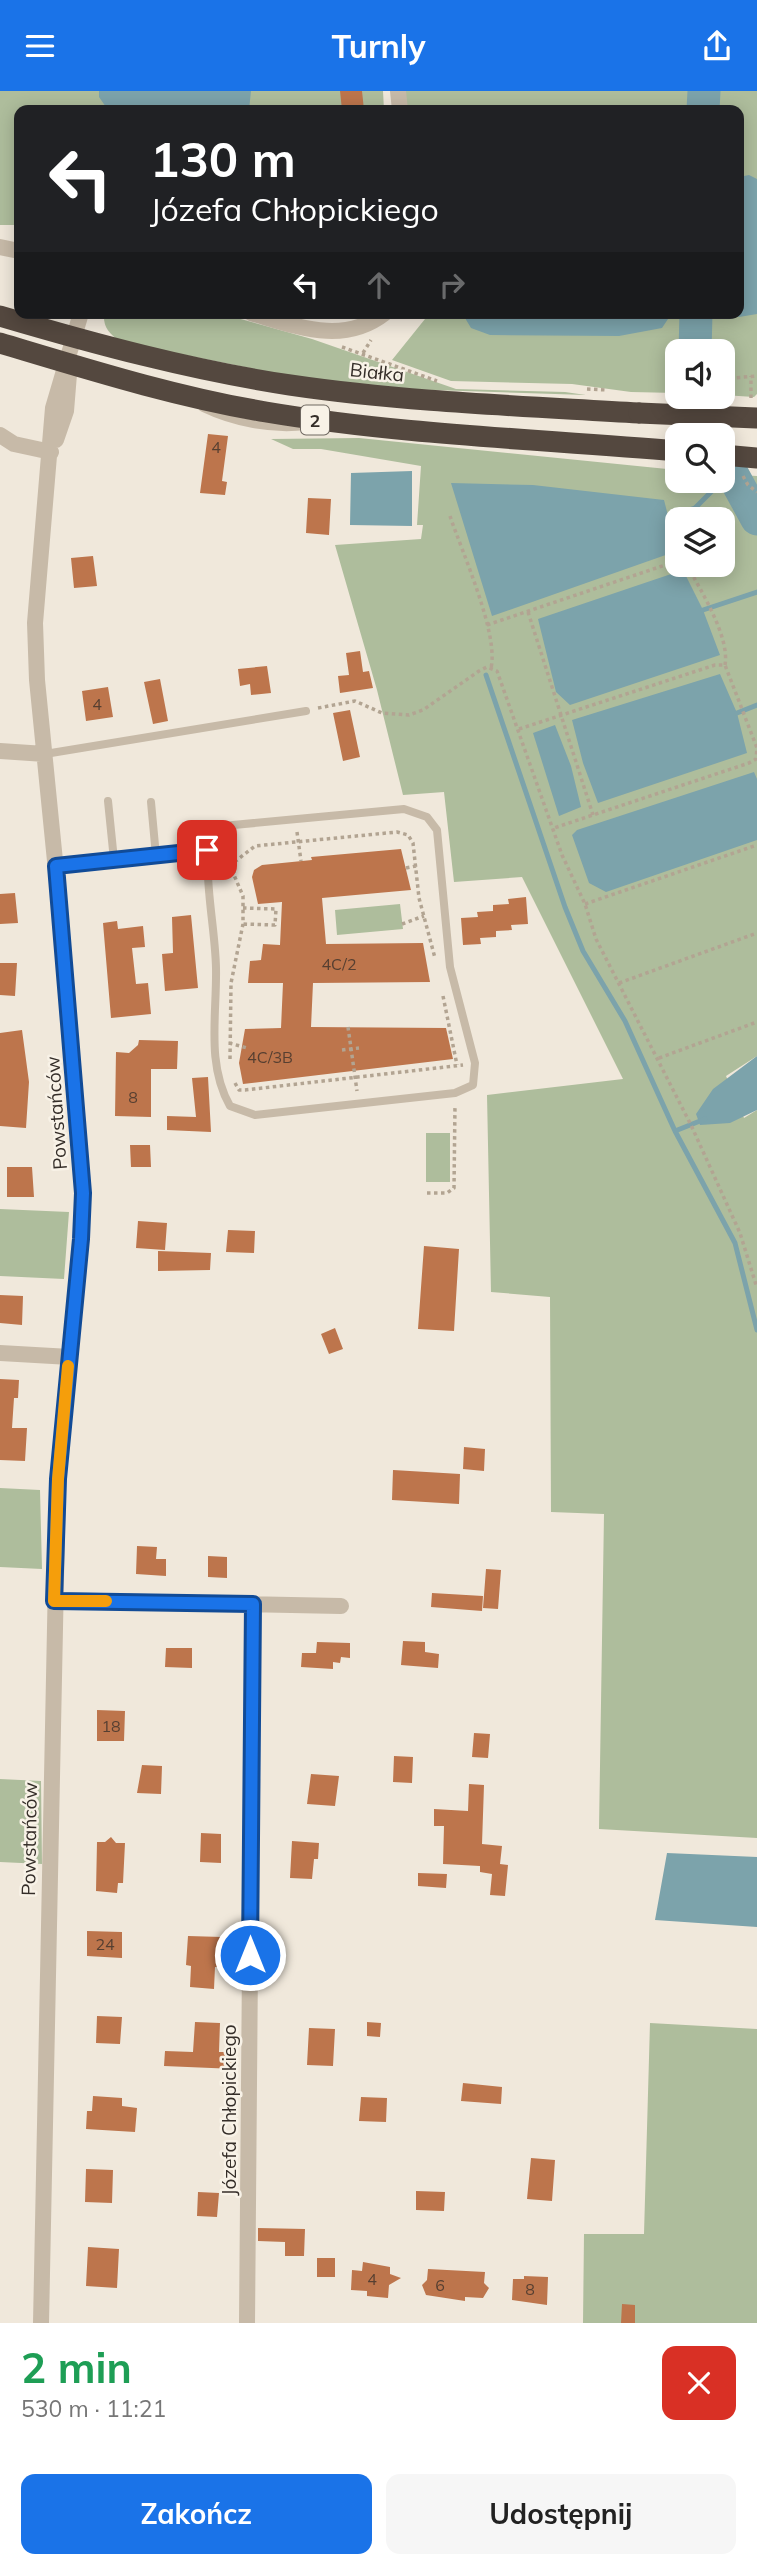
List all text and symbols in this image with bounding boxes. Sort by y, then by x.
text: Turnly [331,26,426,66]
icon: menu [21,27,59,65]
icon: share [698,27,736,65]
text: 130 m [150,128,296,189]
icon: left [35,133,126,224]
text: Józefa Chłopickiego [150,189,439,229]
icon: left [287,266,325,304]
icon: ahead [360,266,398,304]
icon: right [433,266,471,304]
map controls [665,339,735,577]
button: sound [665,339,735,409]
street label: Białka [349,357,405,387]
road number: 2 [301,405,329,435]
button: search [665,423,735,493]
house number: 4 [211,437,221,457]
button: layers [665,507,735,577]
house number: 4 [92,694,102,714]
pin [177,820,237,880]
icon: arrive [188,831,226,869]
house number: 4C/2 [321,954,357,974]
house number: 4C/3B [247,1047,293,1067]
street label: Powstańców [40,1055,72,1171]
house number: 8 [128,1087,138,1107]
house number: 18 [101,1716,121,1736]
street label: Powstańców [16,1782,42,1896]
position arrow [213,1918,287,1992]
house number: 24 [95,1934,115,1954]
street label: Józefa Chłopickiego [217,2024,241,2196]
house number: 4 [367,2269,377,2289]
house number: 6 [435,2275,445,2295]
house number: 8 [525,2279,535,2299]
text: 2 min [21,2341,132,2394]
button: close [662,2346,736,2420]
text: 530 m · 11:21 [21,2394,166,2423]
button: Zakończ [21,2474,372,2554]
button: Udostępnij [386,2474,736,2554]

